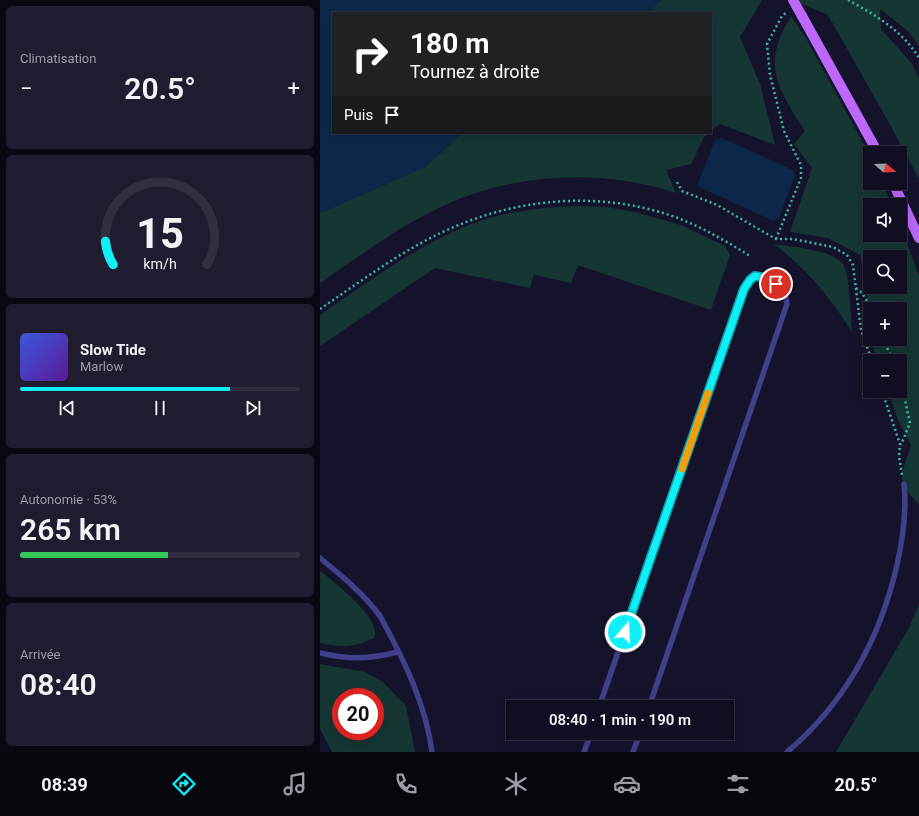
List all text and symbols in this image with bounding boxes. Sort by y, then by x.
text: 180 m [410,27,489,60]
icon: right [344,28,396,80]
text: Climatisation [20,51,96,66]
text: Tournez à droite [410,61,539,82]
text: 20.5° [124,71,196,106]
text: − [20,76,33,101]
text: + [288,76,300,101]
icon: arrive [381,104,403,126]
text: Puis [344,106,373,124]
north arrow [863,146,907,190]
map controls [863,146,907,398]
button: sound [863,198,907,242]
text: 15 [136,209,184,258]
button: search [863,250,907,294]
text: km/h [143,255,177,271]
pin [759,267,793,301]
icon: arrive [765,273,787,295]
button: + [863,302,907,346]
text: Slow Tide [80,341,146,359]
button: − [863,354,907,398]
text: Marlow [80,359,123,374]
icon: previous [56,397,78,419]
icon: pause [149,397,171,419]
icon: next [242,397,264,419]
text: Autonomie · 53% [20,492,117,507]
text: 265 km [20,512,121,547]
position arrow [604,611,646,653]
text: Arrivée [20,647,60,662]
text: 08:40 [20,667,97,702]
speed limit sign: 20 [332,688,384,740]
text: 08:40 · 1 min · 190 m [549,711,691,729]
icon: directions [170,770,198,798]
icon: music [281,770,309,798]
icon: phone [392,770,420,798]
icon: climate [502,770,530,798]
icon: car [613,770,641,798]
icon: filters [724,770,752,798]
text: 08:39 [41,774,88,795]
text: 20.5° [834,774,878,795]

